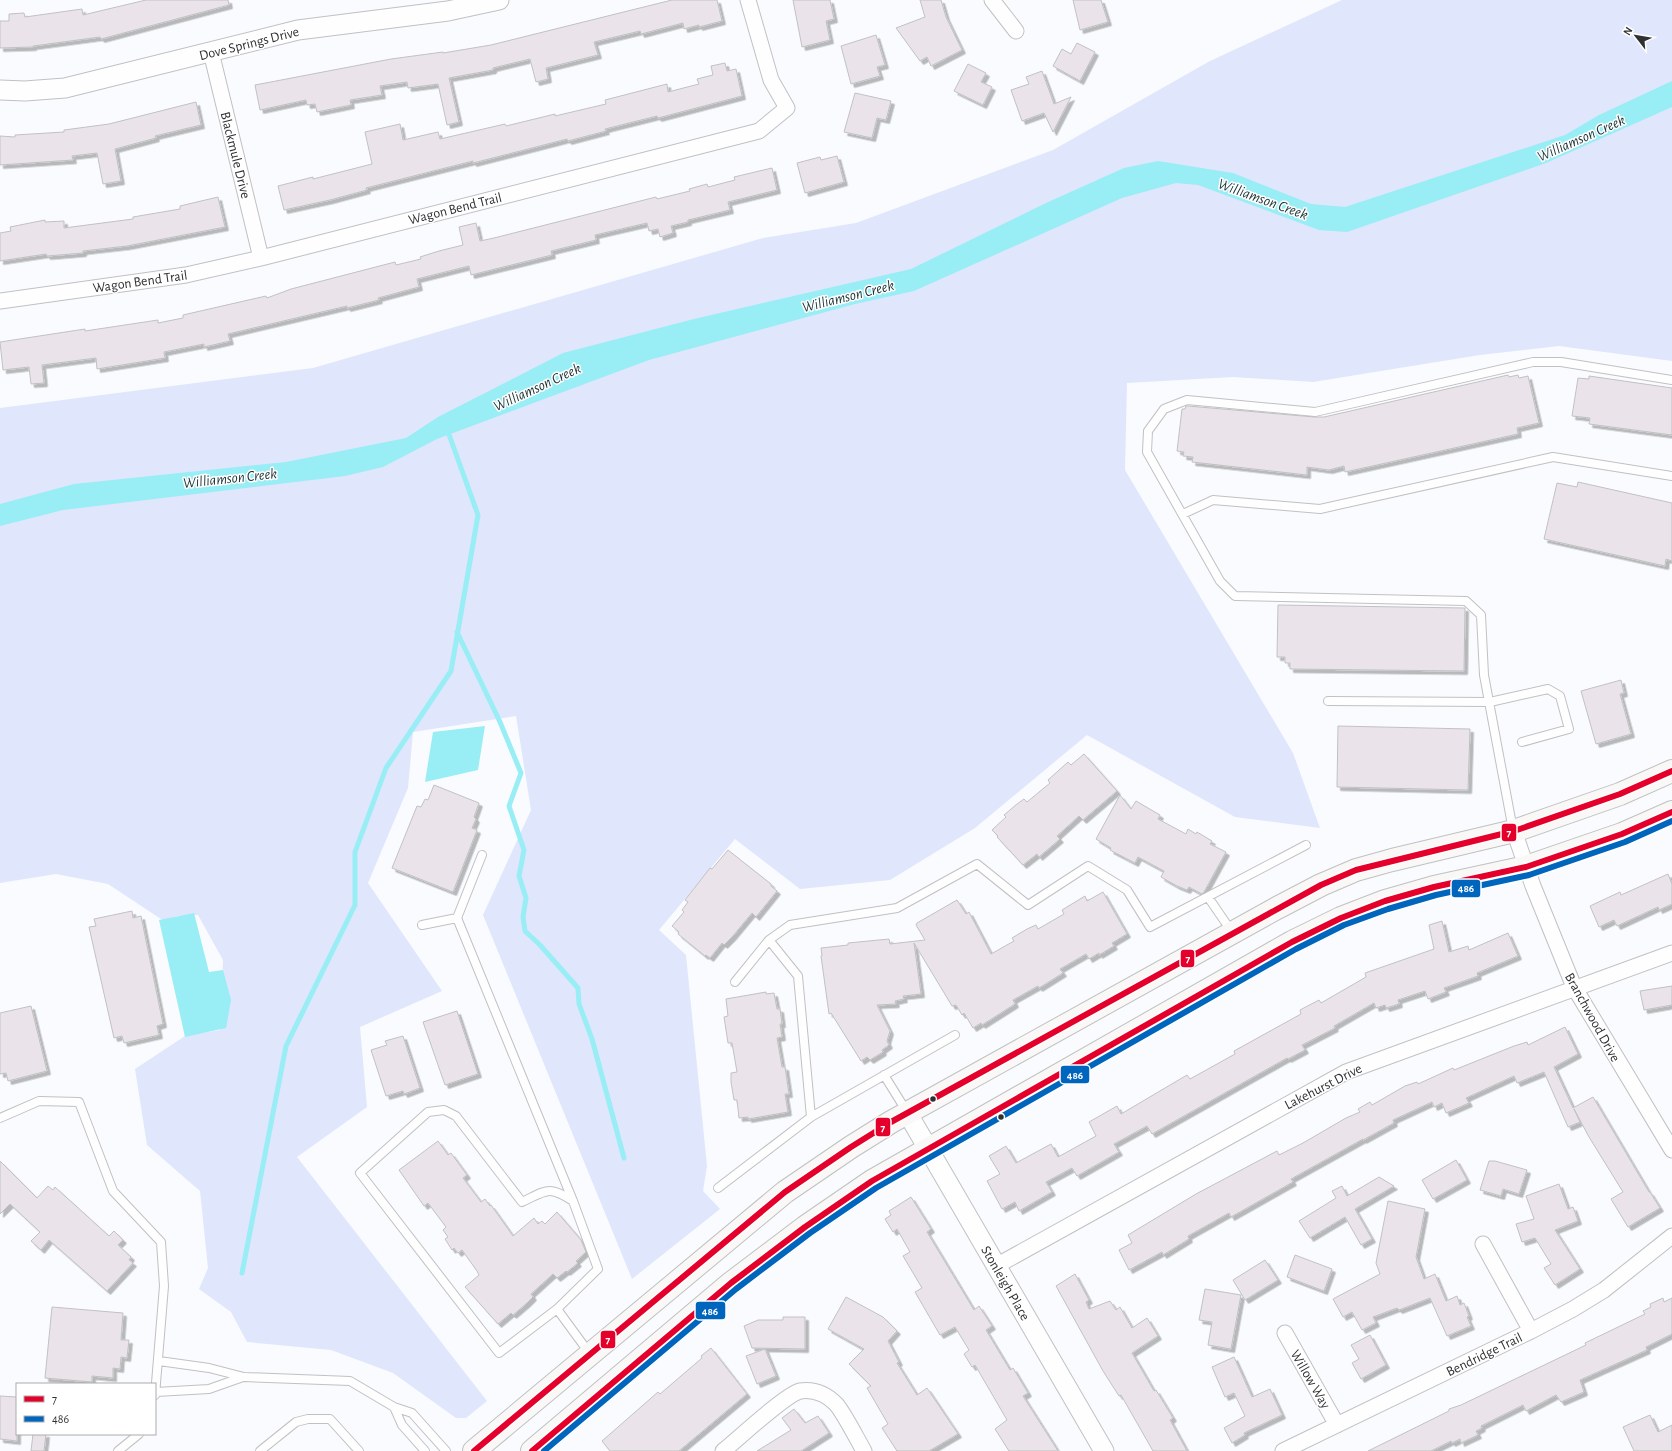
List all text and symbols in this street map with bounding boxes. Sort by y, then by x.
north arrow [1616,16,1656,56]
street label: Dove Springs Drive [198,25,301,63]
text: N [1621,25,1635,37]
street label: Blackmule Drive [217,110,253,200]
water label: Williamson Creek [1535,112,1627,165]
water label: Williamson Creek [1216,176,1310,223]
street label: Wagon Bend Trail [407,191,503,227]
street label: Wagon Bend Trail [92,268,188,296]
water label: Williamson Creek [800,278,896,315]
water label: Williamson Creek [491,361,583,414]
water label: Williamson Creek [182,466,278,491]
line badge: 7 [1501,823,1517,842]
text: 7 [1507,827,1512,838]
line badge: 486 [1451,879,1481,898]
text: 486 [1458,883,1474,894]
line badge: 7 [1180,949,1195,968]
text: 7 [1186,953,1191,964]
street label: Branchwood Drive [1562,971,1622,1064]
street label: Lakehurst Drive [1282,1061,1364,1112]
line badge: 486 [1060,1065,1090,1084]
text: 486 [1067,1070,1083,1081]
unlabelled marker [928,1094,938,1104]
unlabelled marker [996,1112,1006,1122]
line badge: 7 [875,1117,891,1137]
text: 7 [881,1122,886,1133]
street label: Stonleigh Place [978,1244,1032,1323]
line badge: 486 [695,1301,726,1320]
text: 486 [702,1306,718,1317]
line badge: 7 [600,1330,616,1349]
street label: Bendridge Trail [1444,1330,1525,1379]
text: 7 [606,1334,611,1345]
street label: Willow Way [1288,1348,1333,1411]
legend [16,1383,156,1435]
text: 7 [52,1393,57,1405]
text: 486 [52,1413,69,1425]

